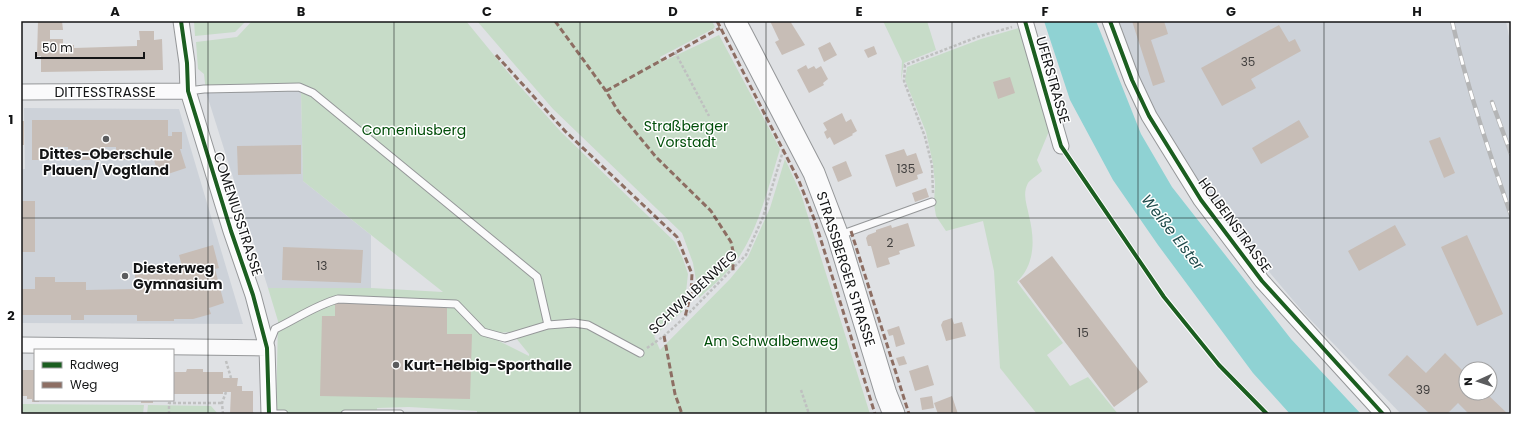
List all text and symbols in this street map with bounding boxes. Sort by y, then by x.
text: A [110,2,120,21]
text: B [297,2,306,21]
text: C [482,2,492,21]
text: D [668,2,678,21]
text: E [855,2,863,21]
text: F [1041,2,1049,21]
text: G [1226,2,1236,21]
text: H [1412,2,1422,21]
scale bar [36,34,144,60]
street label: UFERSTRASSE [1031,34,1075,126]
text: 50 m [42,39,73,56]
house number: 35 [1241,53,1255,70]
street label: DITTESSTRASSE [54,82,156,102]
text: 1 [9,110,13,129]
park label: Straßberger Vorstadt [644,116,728,152]
park label: Comeniusberg [362,120,466,140]
marker: Dittes-Oberschule Plauen/ Vogtland [101,134,111,144]
place label: Dittes-Oberschule Plauen/ Vogtland [39,144,173,180]
street label: COMENIUSSTRASSE [208,149,268,279]
house number: 135 [897,160,915,177]
street label: HOLBEINSTRASSE [1194,173,1276,277]
street label: STRASSBERGER STRASSE [811,189,881,349]
water label: Weiße Elster [1137,190,1209,275]
house number: 2 [887,234,894,251]
street label: SCHWALBENWEG [644,245,742,339]
house number: 13 [317,257,327,274]
place label: Diesterweg Gymnasium [133,258,223,294]
marker: Diesterweg Gymnasium [120,271,130,281]
text: 2 [7,306,15,325]
house number: 15 [1077,324,1089,341]
park label: Am Schwalbenweg [704,331,838,351]
legend [34,349,174,401]
place label: Kurt-Helbig-Sporthalle [404,355,572,375]
text: Radweg [70,356,119,373]
marker: Kurt-Helbig-Sporthalle [391,360,401,370]
north arrow [1458,361,1498,401]
text: Weg [70,376,97,393]
text: N [1460,377,1476,386]
house number: 39 [1416,381,1430,398]

